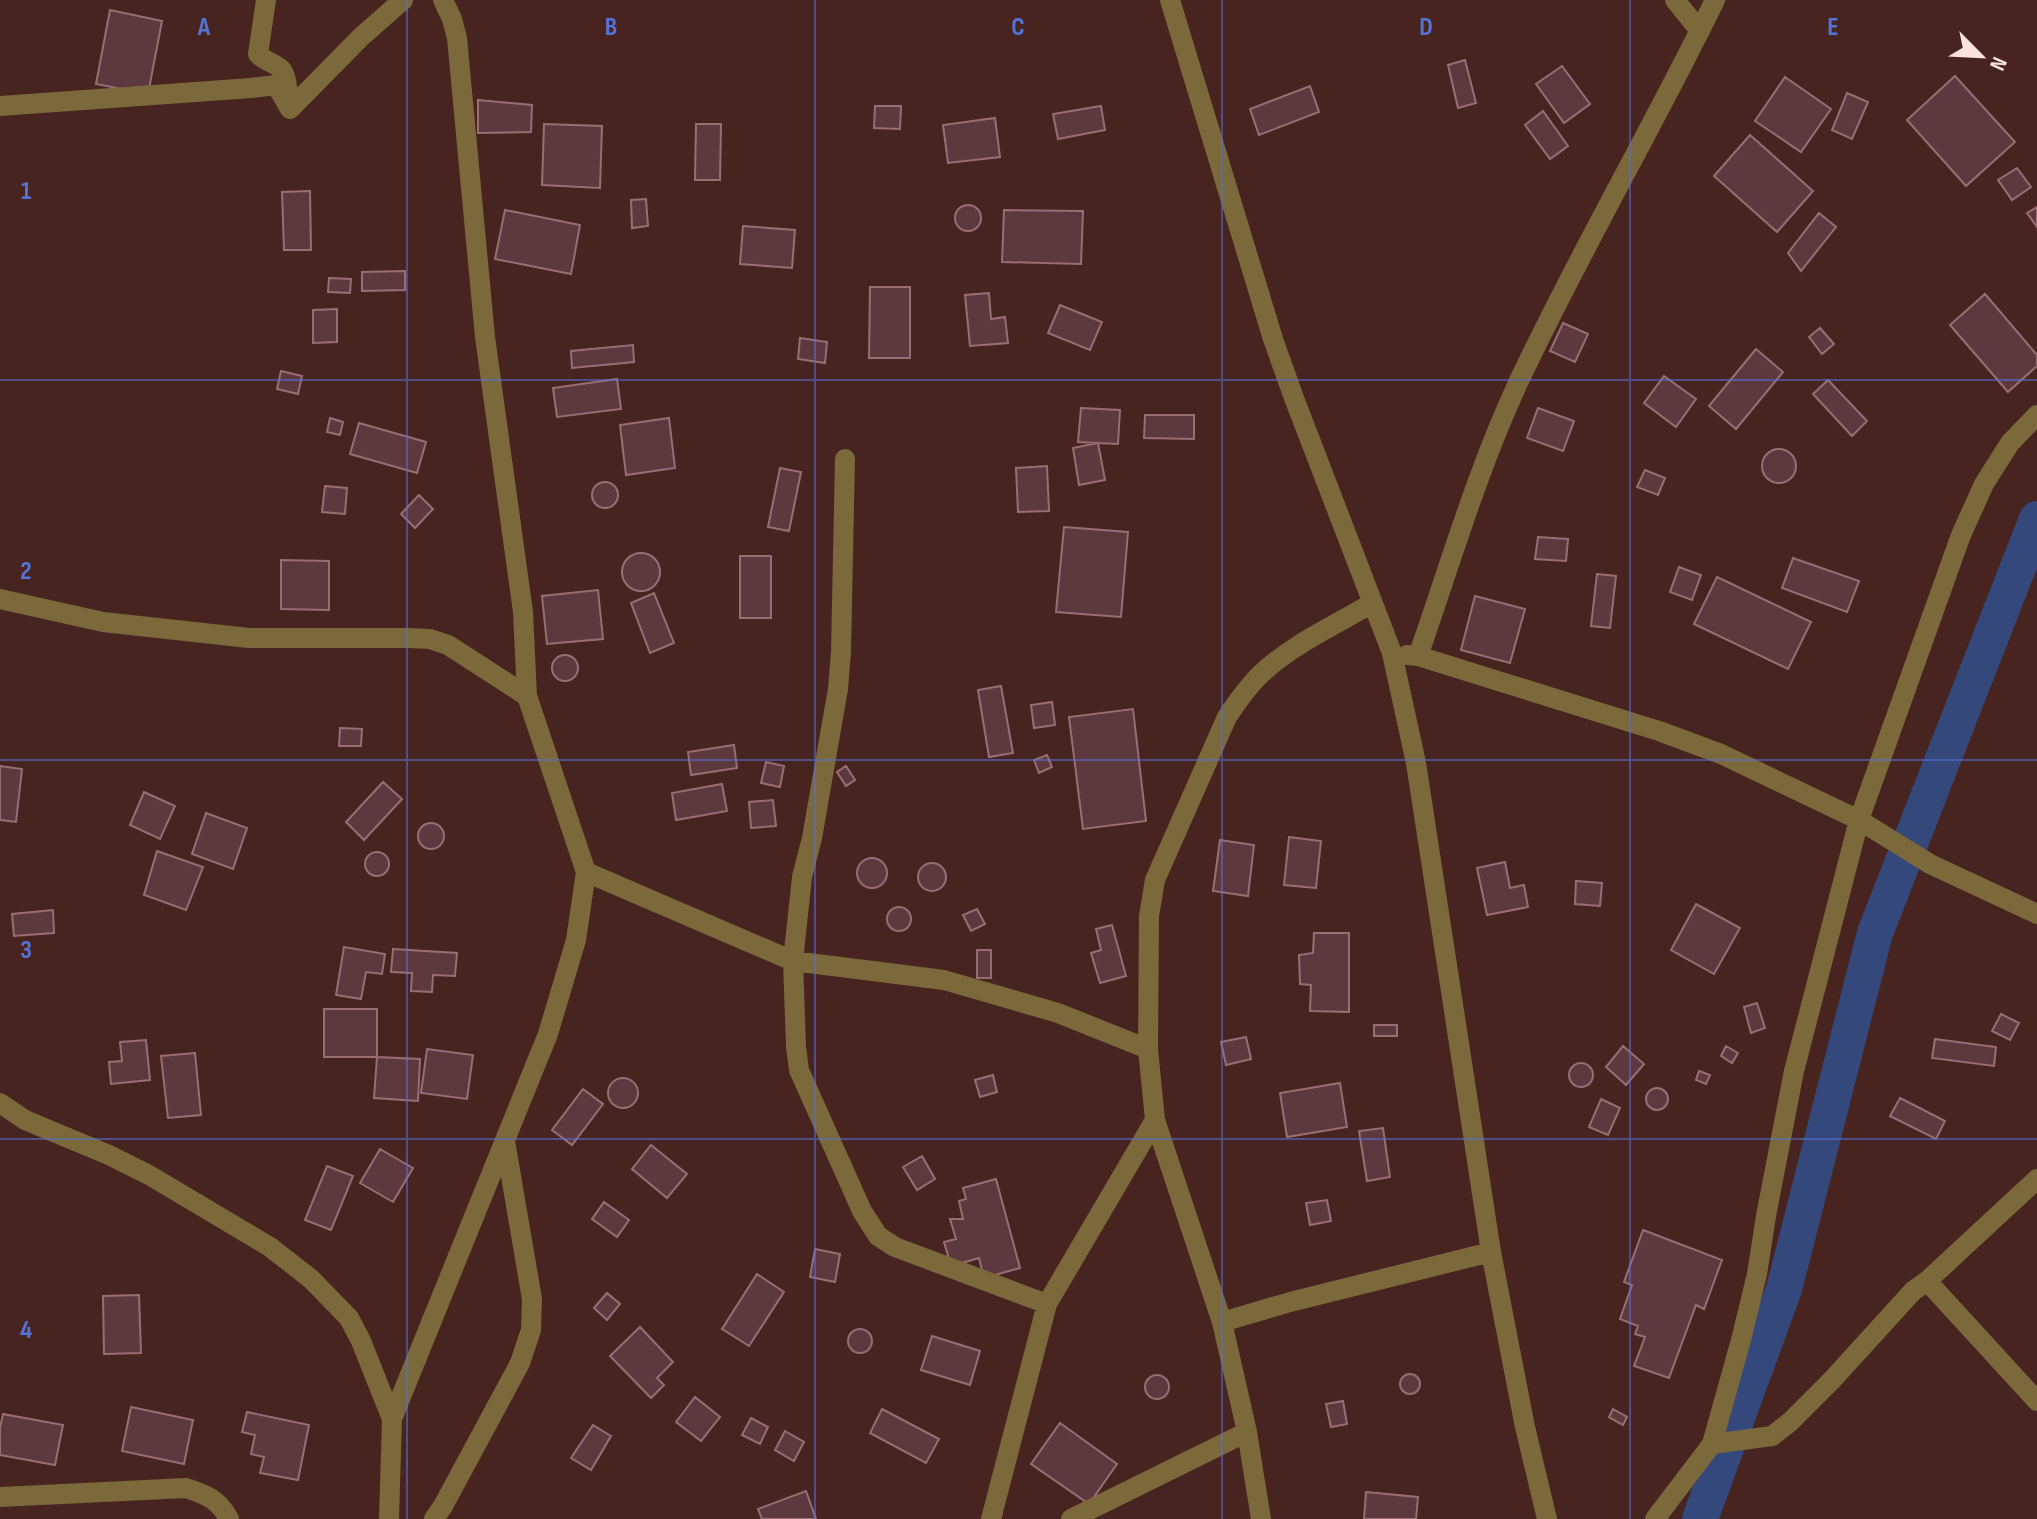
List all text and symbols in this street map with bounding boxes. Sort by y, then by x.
text: A [197,12,211,43]
text: B [605,12,617,43]
text: C [1011,12,1025,43]
text: D [1419,12,1433,43]
text: E [1827,12,1839,43]
north arrow [1941,16,2021,96]
text: N [1983,53,2013,74]
text: 1 [21,176,31,207]
text: 2 [20,556,32,587]
text: 3 [20,935,32,966]
text: 4 [20,1315,32,1346]

